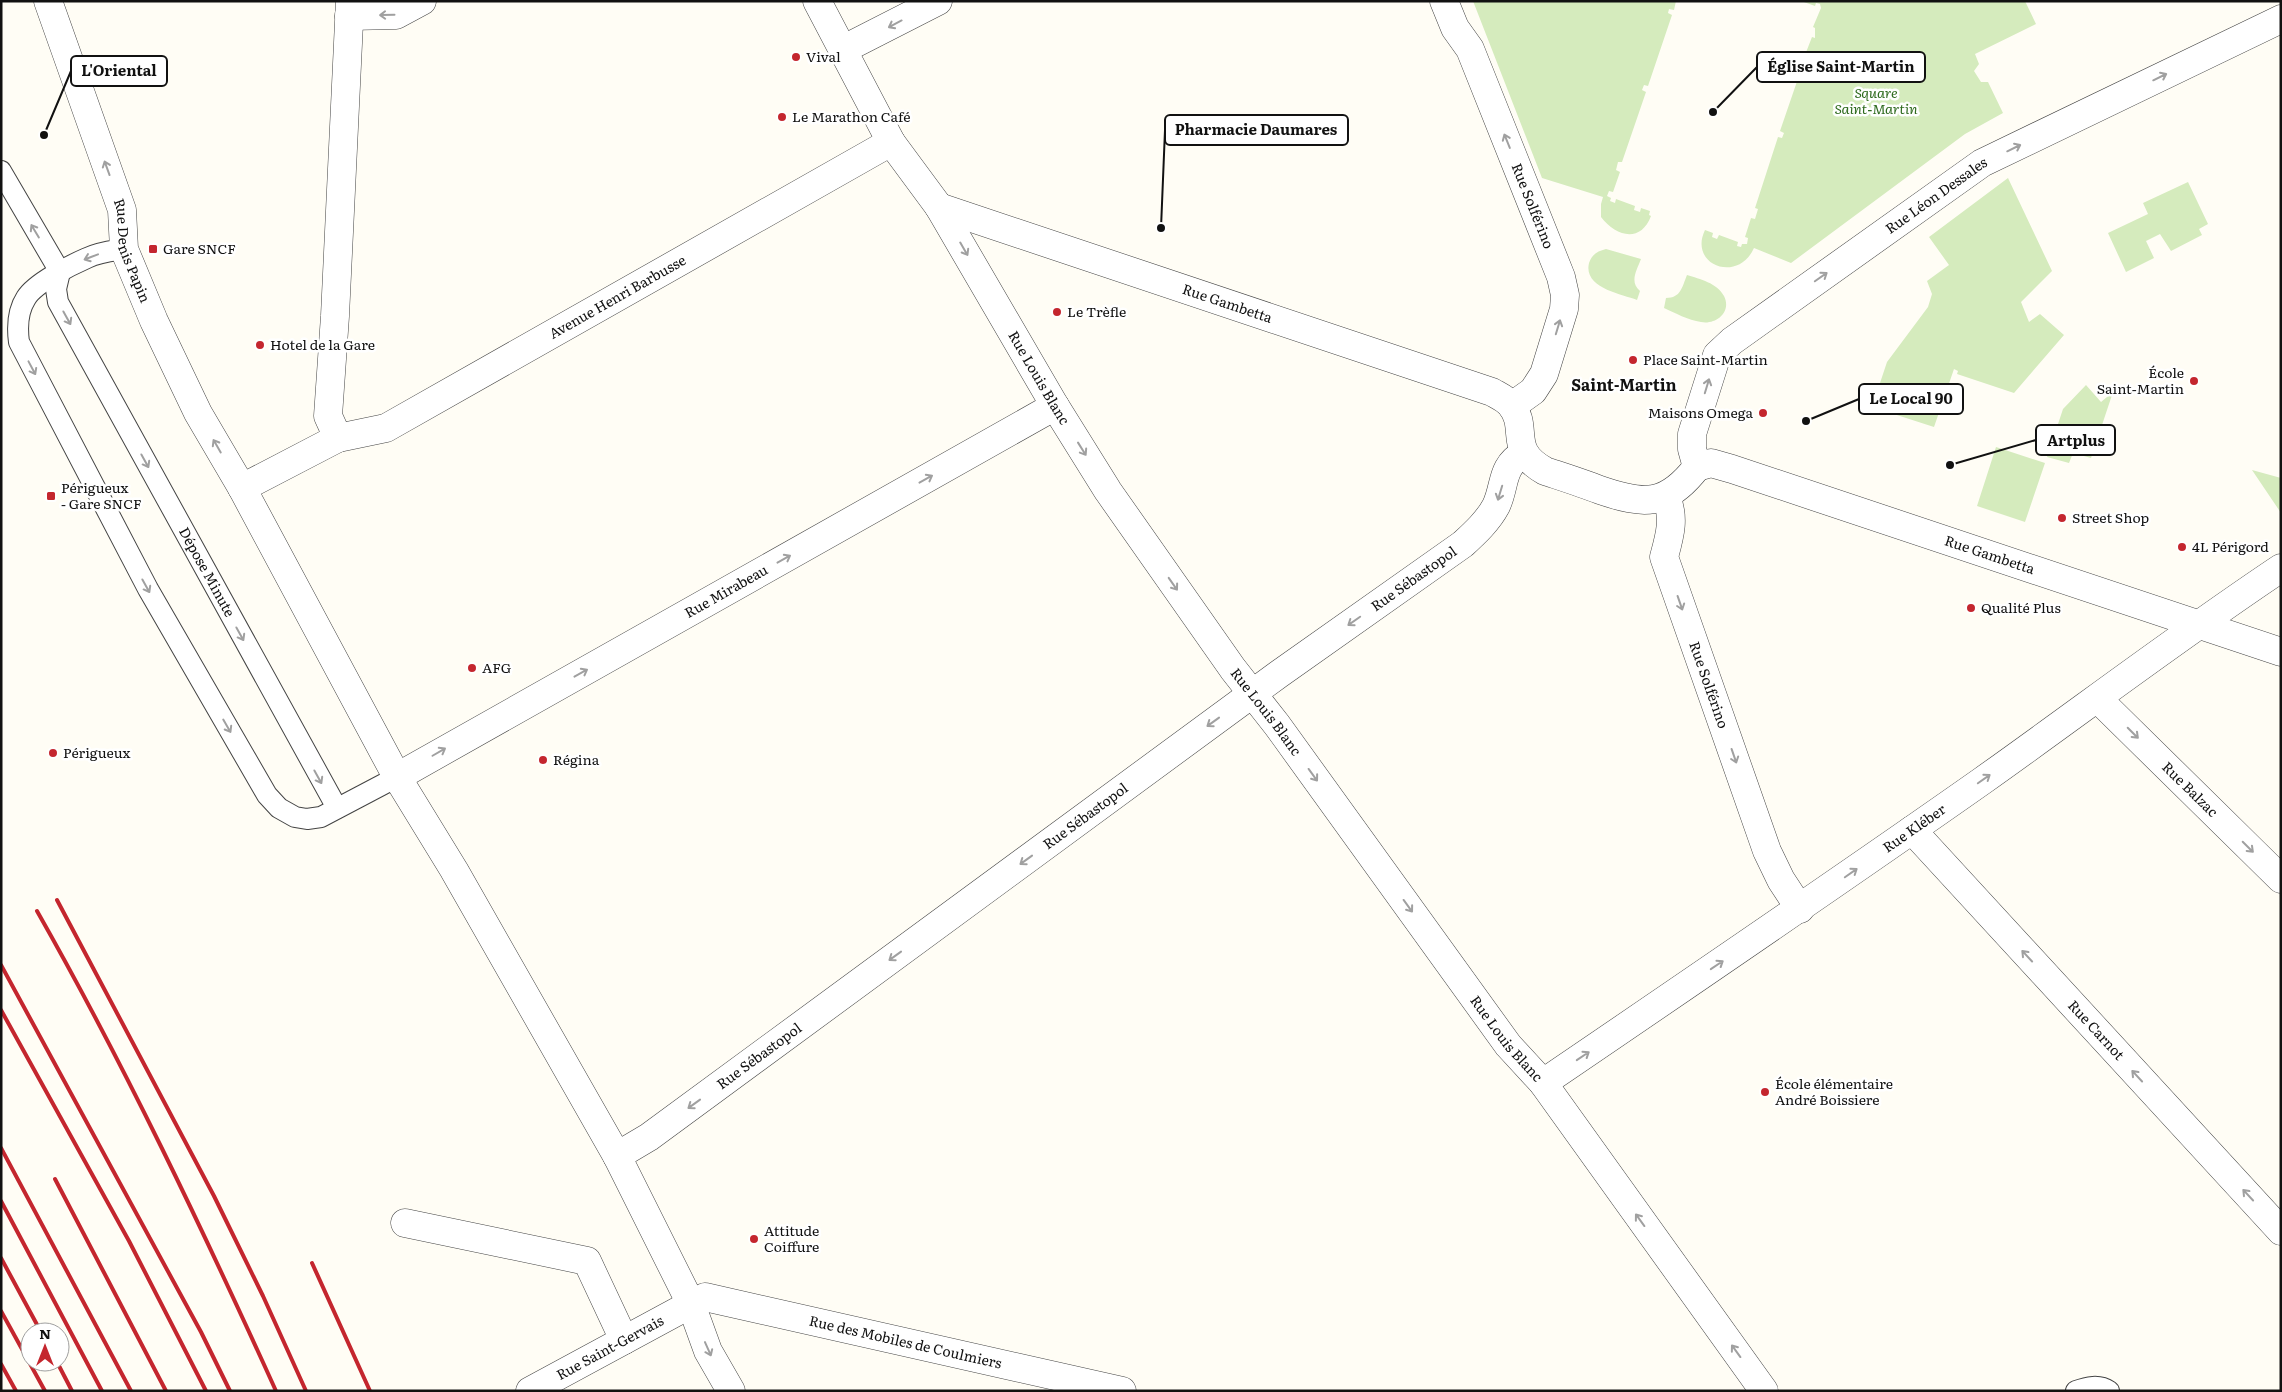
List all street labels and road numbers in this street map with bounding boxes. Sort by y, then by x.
street label: Rue Léon Dessales [1881,151,1990,238]
street label: Rue Solférino [1507,160,1560,251]
street label: Rue Denis Papin [110,195,156,305]
street label: Avenue Henri Barbusse [545,249,689,343]
street label: Rue Gambetta [1180,278,1276,327]
street label: Rue Louis Blanc [1004,327,1075,428]
street label: Dépose Minute [175,523,241,620]
street label: Rue Gambetta [1942,530,2038,578]
street label: Rue Sébastopol [1366,541,1460,615]
street label: Rue Mirabeau [680,559,771,622]
street label: Rue Solférino [1685,639,1734,731]
street label: Rue Louis Blanc [1227,663,1307,759]
street label: Rue Balzac [2158,757,2223,821]
street label: Rue Sébastopol [1038,777,1132,853]
street label: Rue Kléber [1878,798,1949,857]
street label: Rue Louis Blanc [1466,991,1548,1086]
street label: Rue Carnot [2064,995,2130,1064]
street label: Rue Sébastopol [712,1017,805,1093]
street label: Rue Saint-Gervais [552,1310,667,1384]
street label: Rue des Mobiles de Coulmiers [807,1310,1004,1373]

